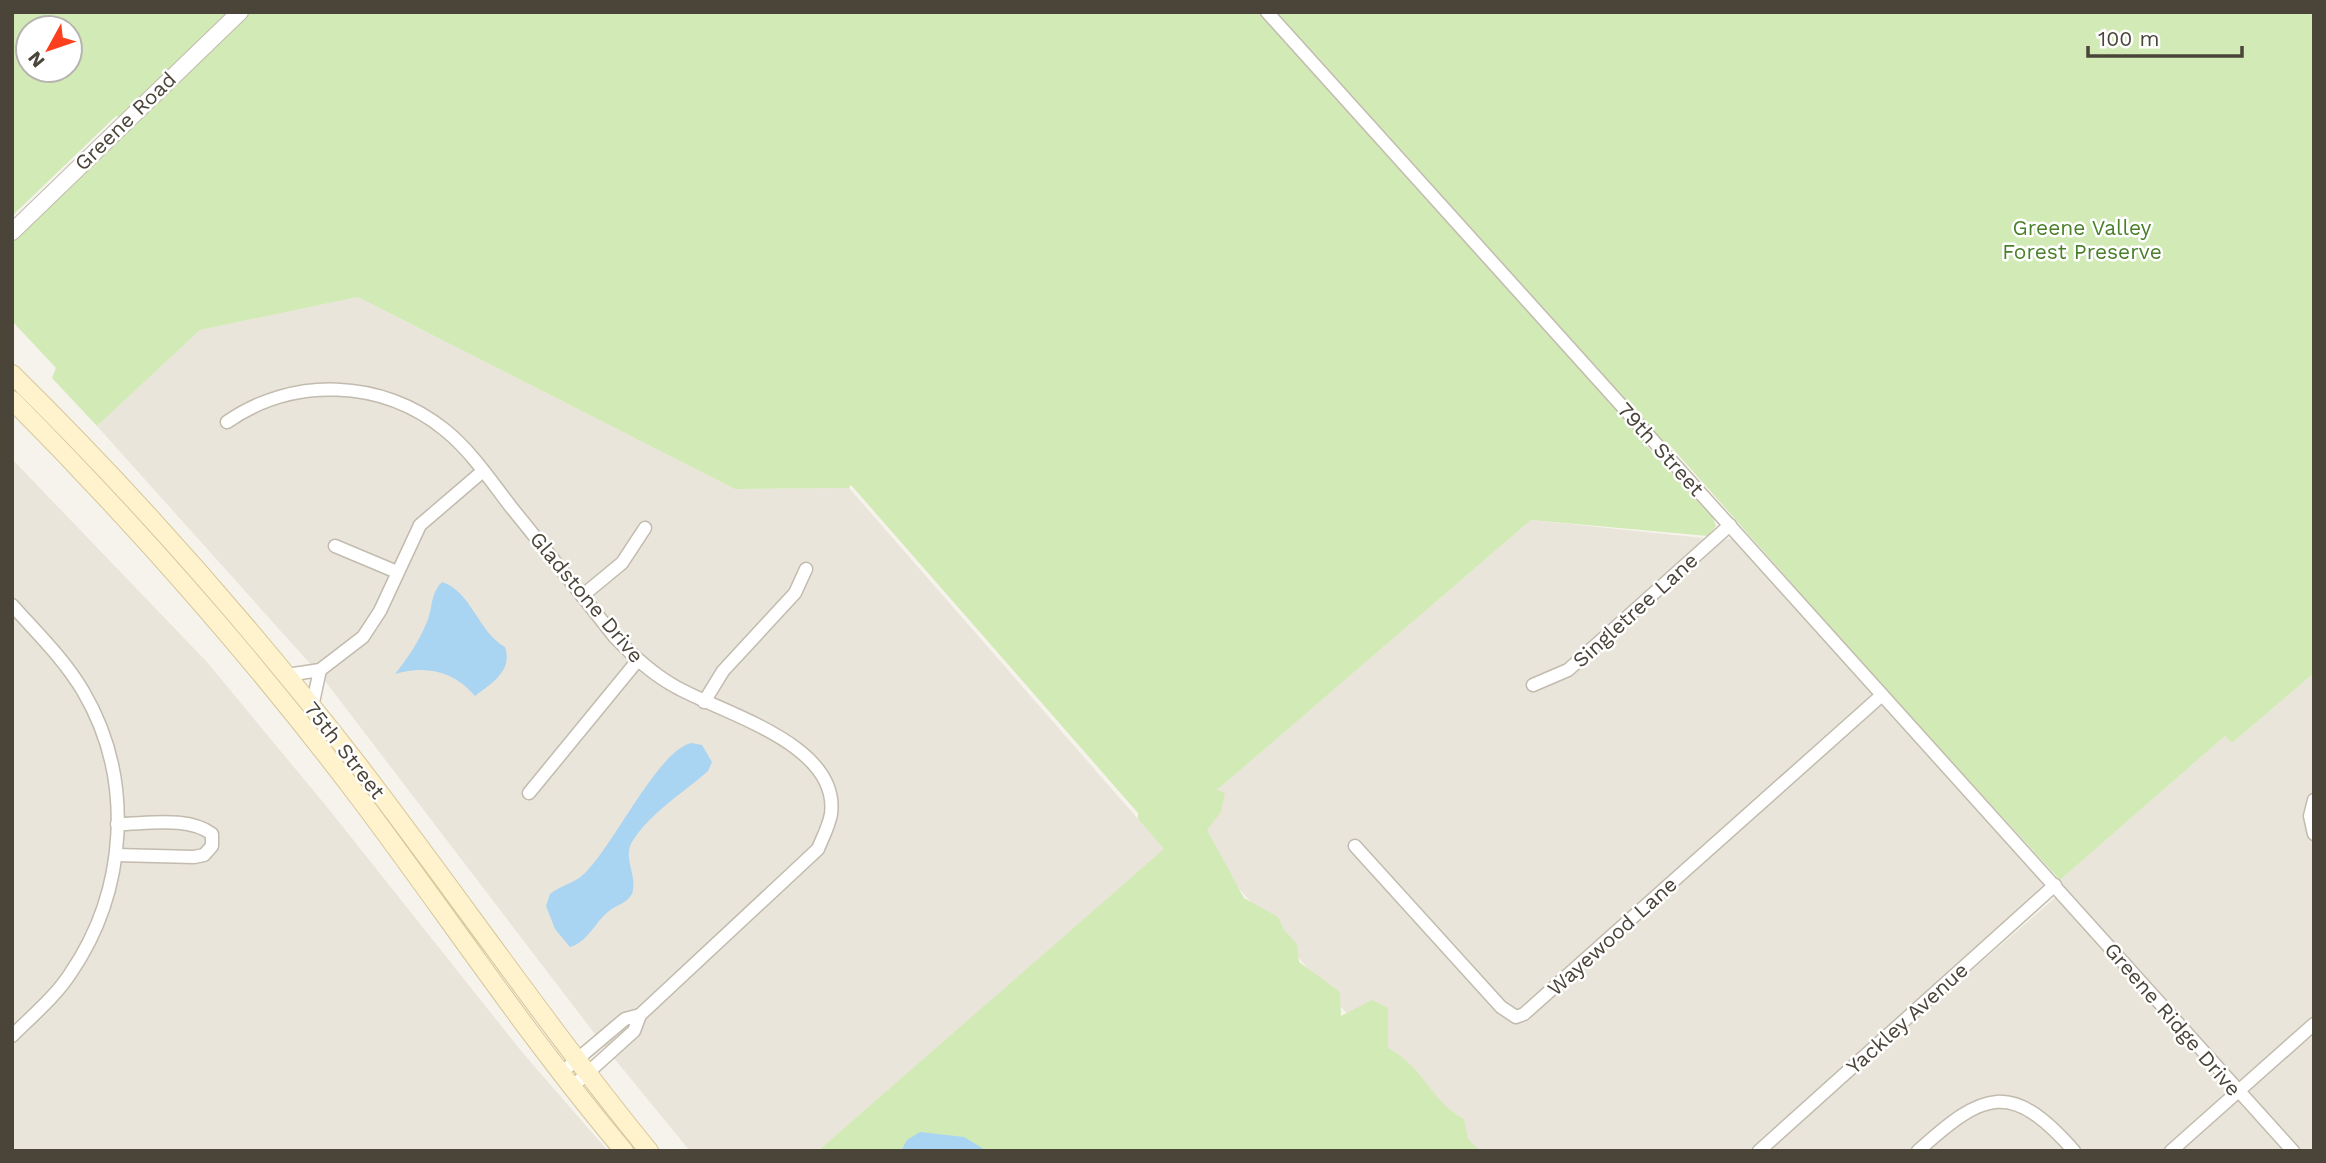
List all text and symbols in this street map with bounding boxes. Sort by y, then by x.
north arrow [14,14,84,84]
scale bar [2088,14,2242,58]
text: 100 m [2098,26,2160,51]
text: N [23,47,50,72]
street label: Greene Road [69,66,181,176]
park label: Greene Valley Forest Preserve [2002,215,2162,264]
street label: 79th Street [1613,397,1710,501]
street label: Gladstone Drive [525,526,649,668]
street label: Singletree Lane [1567,547,1703,673]
street label: 75th Street [299,697,391,804]
street label: Wayewood Lane [1542,871,1682,1001]
street label: Greene Ridge Drive [2100,937,2246,1101]
street label: Yackley Avenue [1841,957,1973,1079]

